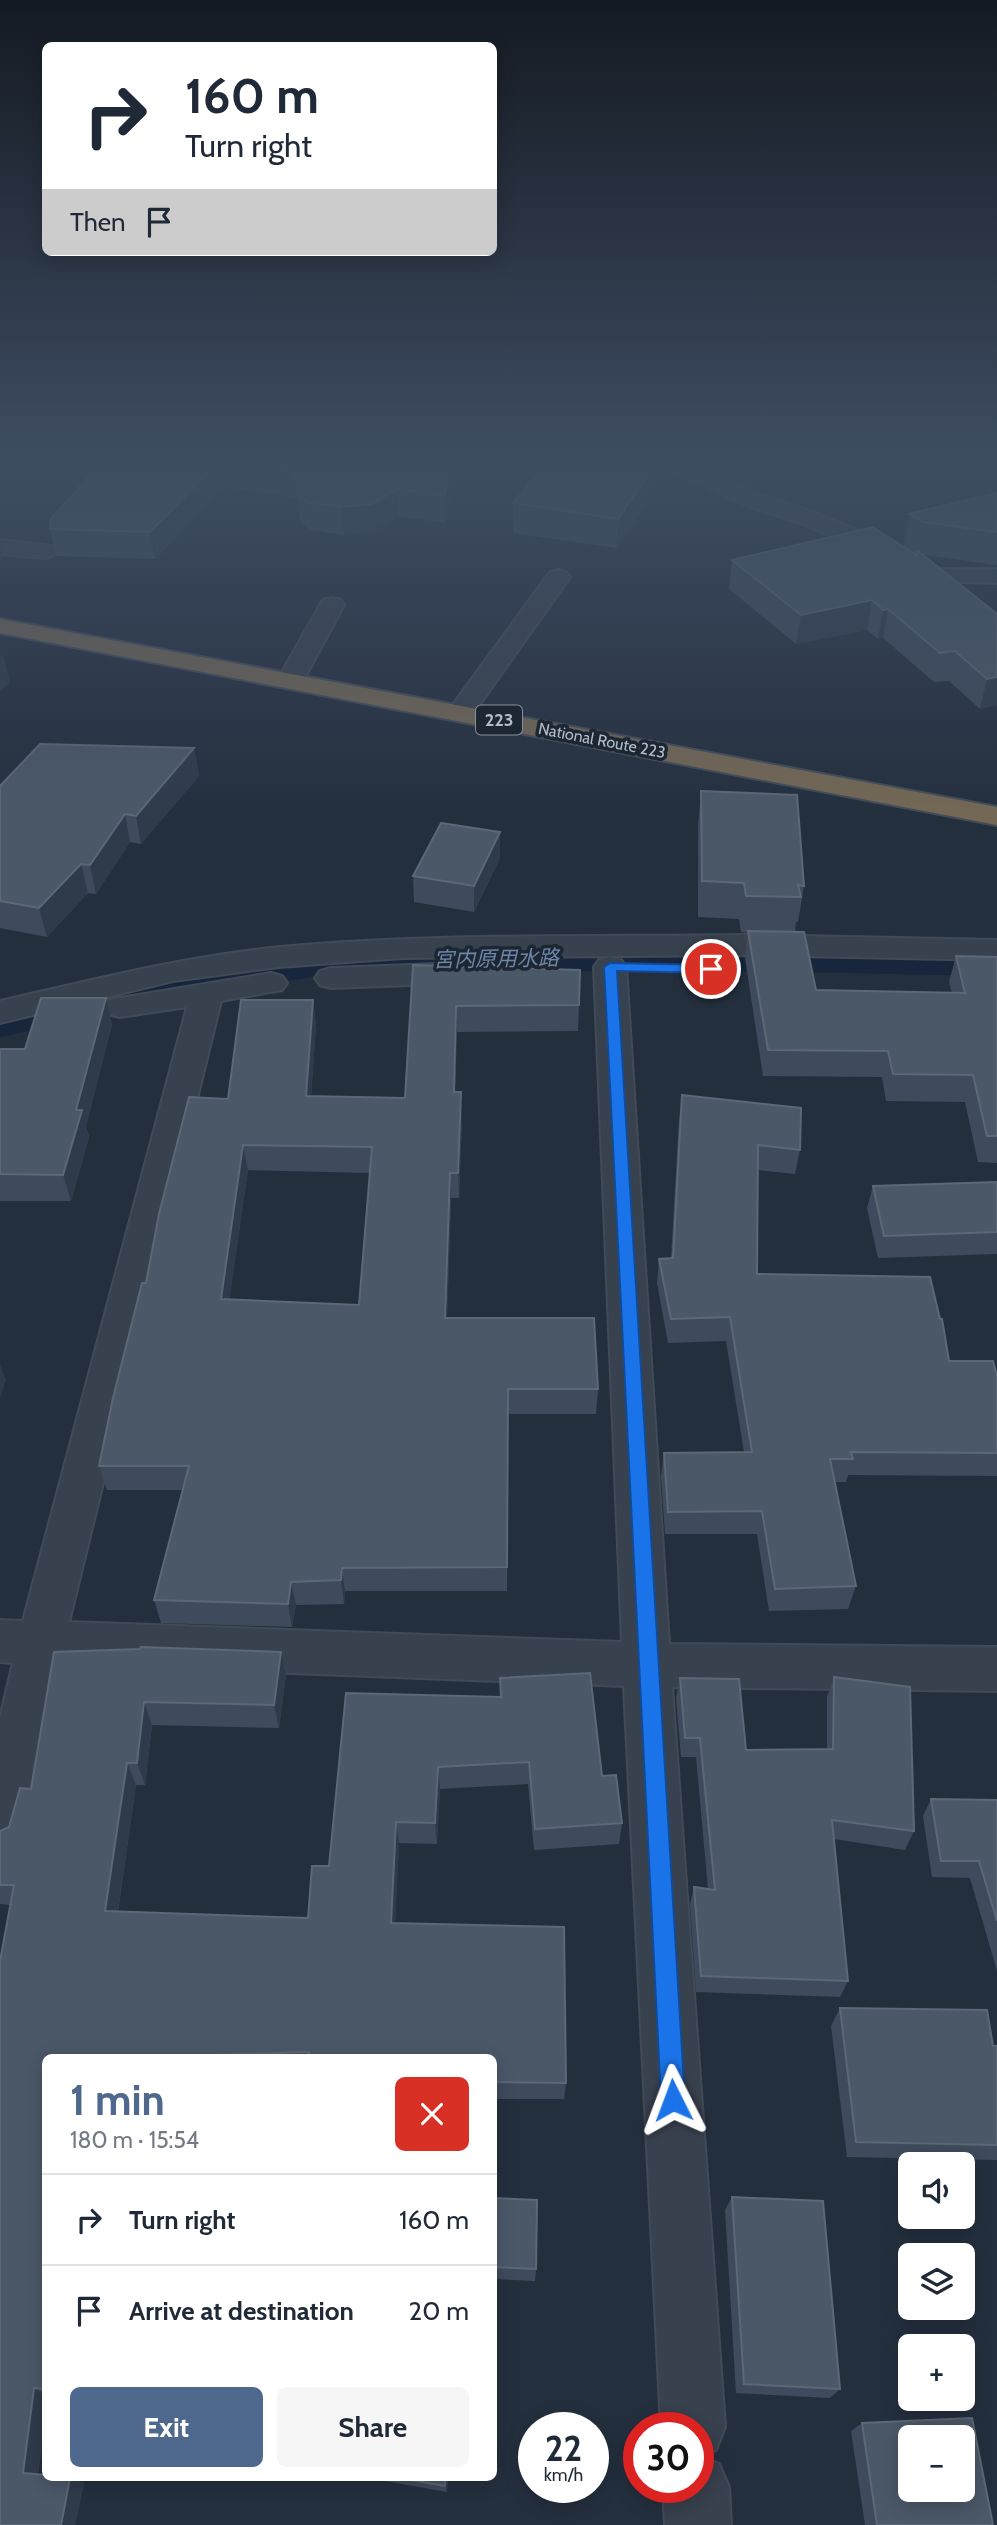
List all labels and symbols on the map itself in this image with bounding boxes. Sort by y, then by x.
road number: 223 [476,706,522,734]
street label: National Route 223 [537,719,667,762]
pin [681,939,741,999]
water label: 宮内原用水路 [433,945,561,972]
position arrow [636,2063,710,2137]
speed limit sign: 30 [623,2412,714,2503]

